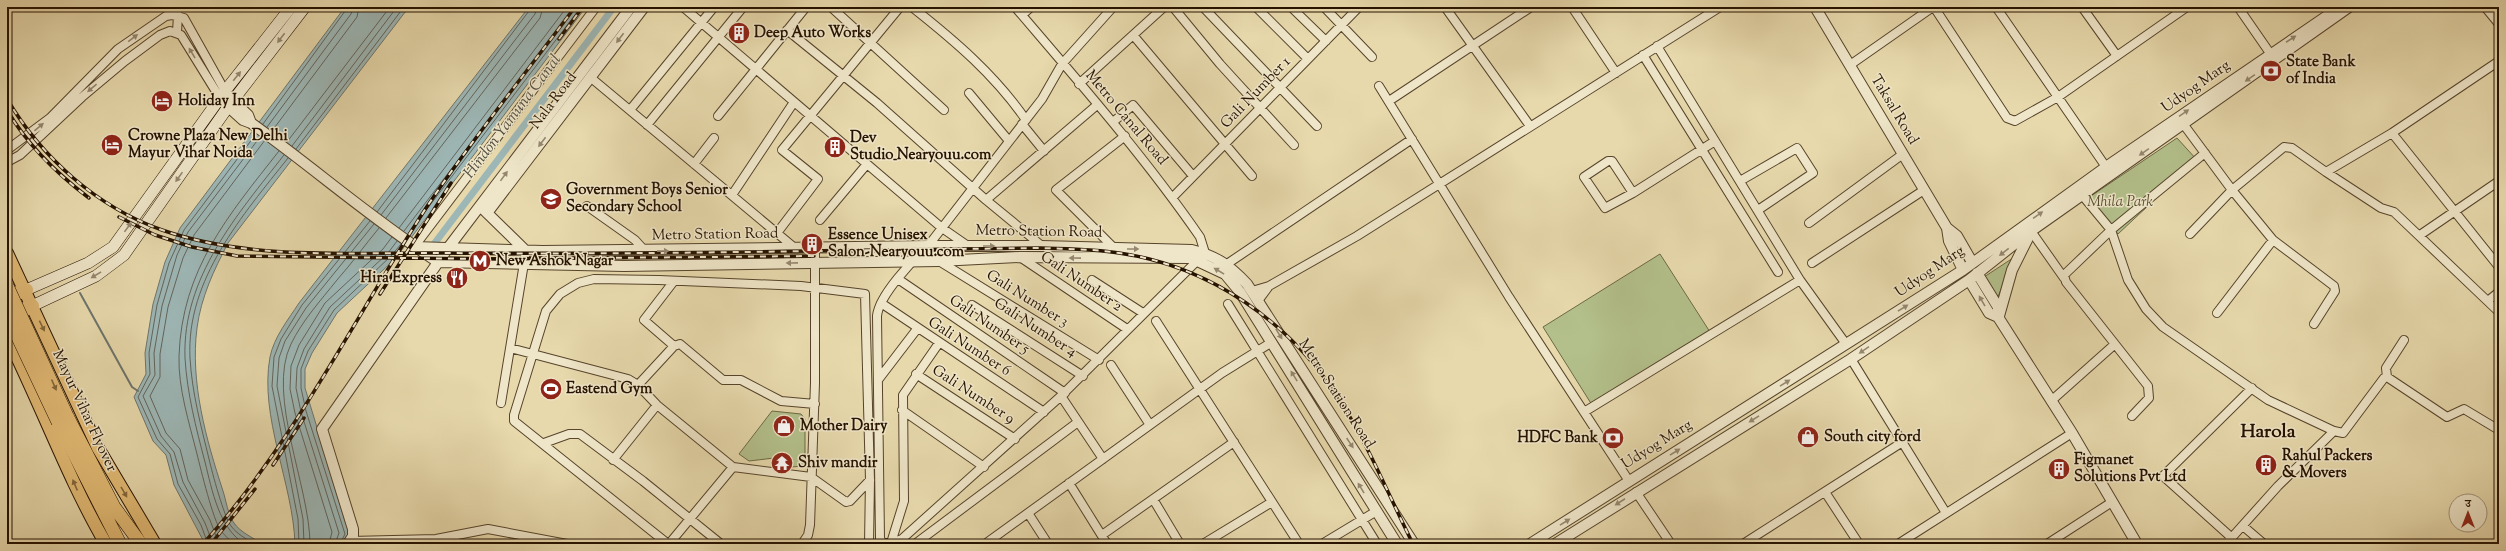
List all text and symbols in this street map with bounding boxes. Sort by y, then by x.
building icon: Deep Auto Works [726,20,752,46]
place label: Deep Auto Works [754,23,871,44]
one-way arrow [277,33,285,43]
one-way arrow [616,33,624,44]
one-way arrow [128,34,139,42]
one-way arrow [2285,36,2297,43]
one-way arrow [188,47,195,59]
water label: Hindon Yamuna Canal [459,50,567,184]
street label: Gali Number 1 [1216,52,1296,134]
place label: State Bank of India [2286,52,2356,90]
street label: Udyog Marg [2157,56,2235,118]
bank icon: State Bank of India [2258,58,2284,84]
street label: Metro Canal Road [1080,66,1172,170]
street label: Nala Road [526,68,583,134]
one-way arrow [232,71,241,82]
street label: Taksal Road [1865,71,1923,149]
one-way arrow [2245,74,2256,82]
one-way arrow [87,83,98,92]
hotel icon: Holiday Inn [149,88,175,114]
place label: Holiday Inn [178,91,255,112]
one-way arrow [2179,109,2190,117]
one-way arrow [33,123,44,132]
place label: Crowne Plaza New Delhi Mayur Vihar Noida [128,126,288,164]
place label: Dev Studio_Nearyouu.com [850,128,992,166]
hotel icon: Crowne Plaza New Delhi Mayur Vihar Noida [99,132,125,158]
building icon: Dev Studio_Nearyouu.com [822,134,848,160]
one-way arrow [537,136,546,147]
one-way arrow [2138,148,2149,156]
one-way arrow [175,171,183,182]
one-way arrow [500,171,508,181]
place label: Government Boys Senior Secondary School [566,180,728,218]
school or university icon: Government Boys Senior Secondary School [538,186,564,212]
park label: Mhila Park [2087,192,2153,213]
one-way arrow [2033,211,2043,219]
street label: Metro Station Road [975,220,1103,244]
one-way arrow [124,221,132,232]
street label: Metro Station Road [651,223,779,247]
place label: Essence Unisex Salon-Nearyouu.com [828,225,965,263]
building icon: Essence Unisex Salon-Nearyouu.com [799,231,825,257]
street label: Udyog Marg [1891,241,1969,303]
one-way arrow [983,243,996,249]
one-way arrow [1127,246,1140,252]
street label: Gali Number 2 [1036,247,1126,317]
metro station icon: New Ashok Nagar [467,248,493,274]
one-way arrow [657,248,670,254]
one-way arrow [1998,248,2009,257]
place label: New Ashok Nagar [496,251,614,272]
one-way arrow [1069,254,1081,261]
one-way arrow [786,260,798,267]
restaurant icon: Hira Express [444,265,470,291]
street label: Gali Number 3 [982,265,1072,333]
one-way arrow [1213,267,1225,274]
place label: Hira Express [360,268,442,289]
one-way arrow [91,271,102,279]
street label: Gali Number 5 [945,290,1033,360]
street label: Gali Number 4 [989,293,1081,363]
one-way arrow [1978,295,1985,307]
one-way arrow [1897,304,1909,311]
street label: Gali Number 6 [923,312,1015,382]
one-way arrow [39,320,45,331]
one-way arrow [1275,329,1283,339]
street label: Metro Station Road [1293,335,1380,453]
street label: Mayur Vihar Flyover [46,346,122,476]
one-way arrow [1859,346,1869,354]
street label: Gali Number 9 [927,360,1019,430]
one-way arrow [1290,370,1297,382]
sports icon: Eastend Gym [538,376,564,402]
one-way arrow [51,379,57,391]
place label: Eastend Gym [566,379,653,400]
one-way arrow [1779,379,1791,386]
shop icon: Mother Dairy [771,413,797,439]
street label: Udyog Marg [1618,415,1696,475]
one-way arrow [1748,415,1760,422]
place label: Mother Dairy [800,416,888,437]
district label: Harola [2240,419,2296,446]
shop icon: South city ford [1795,424,1821,450]
bank icon: HDFC Bank [1600,425,1626,451]
place label: South city ford [1824,427,1921,448]
place label: HDFC Bank [1517,428,1599,449]
one-way arrow [1346,437,1353,448]
place label: Rahul Packers & Movers [2282,446,2373,484]
one-way arrow [1670,448,1680,456]
temple icon: Shiv mandir [769,450,795,476]
place label: Figmanet Solutions Pvt Ltd [2074,450,2187,488]
building icon: Rahul Packers & Movers [2253,452,2279,478]
place label: Shiv mandir [798,453,878,474]
building icon: Figmanet Solutions Pvt Ltd [2046,456,2072,482]
one-way arrow [72,478,78,490]
one-way arrow [1357,482,1364,494]
one-way arrow [120,487,127,498]
north arrow [2448,493,2488,533]
text: उ [2464,496,2472,512]
one-way arrow [1614,498,1625,506]
one-way arrow [1559,518,1571,525]

